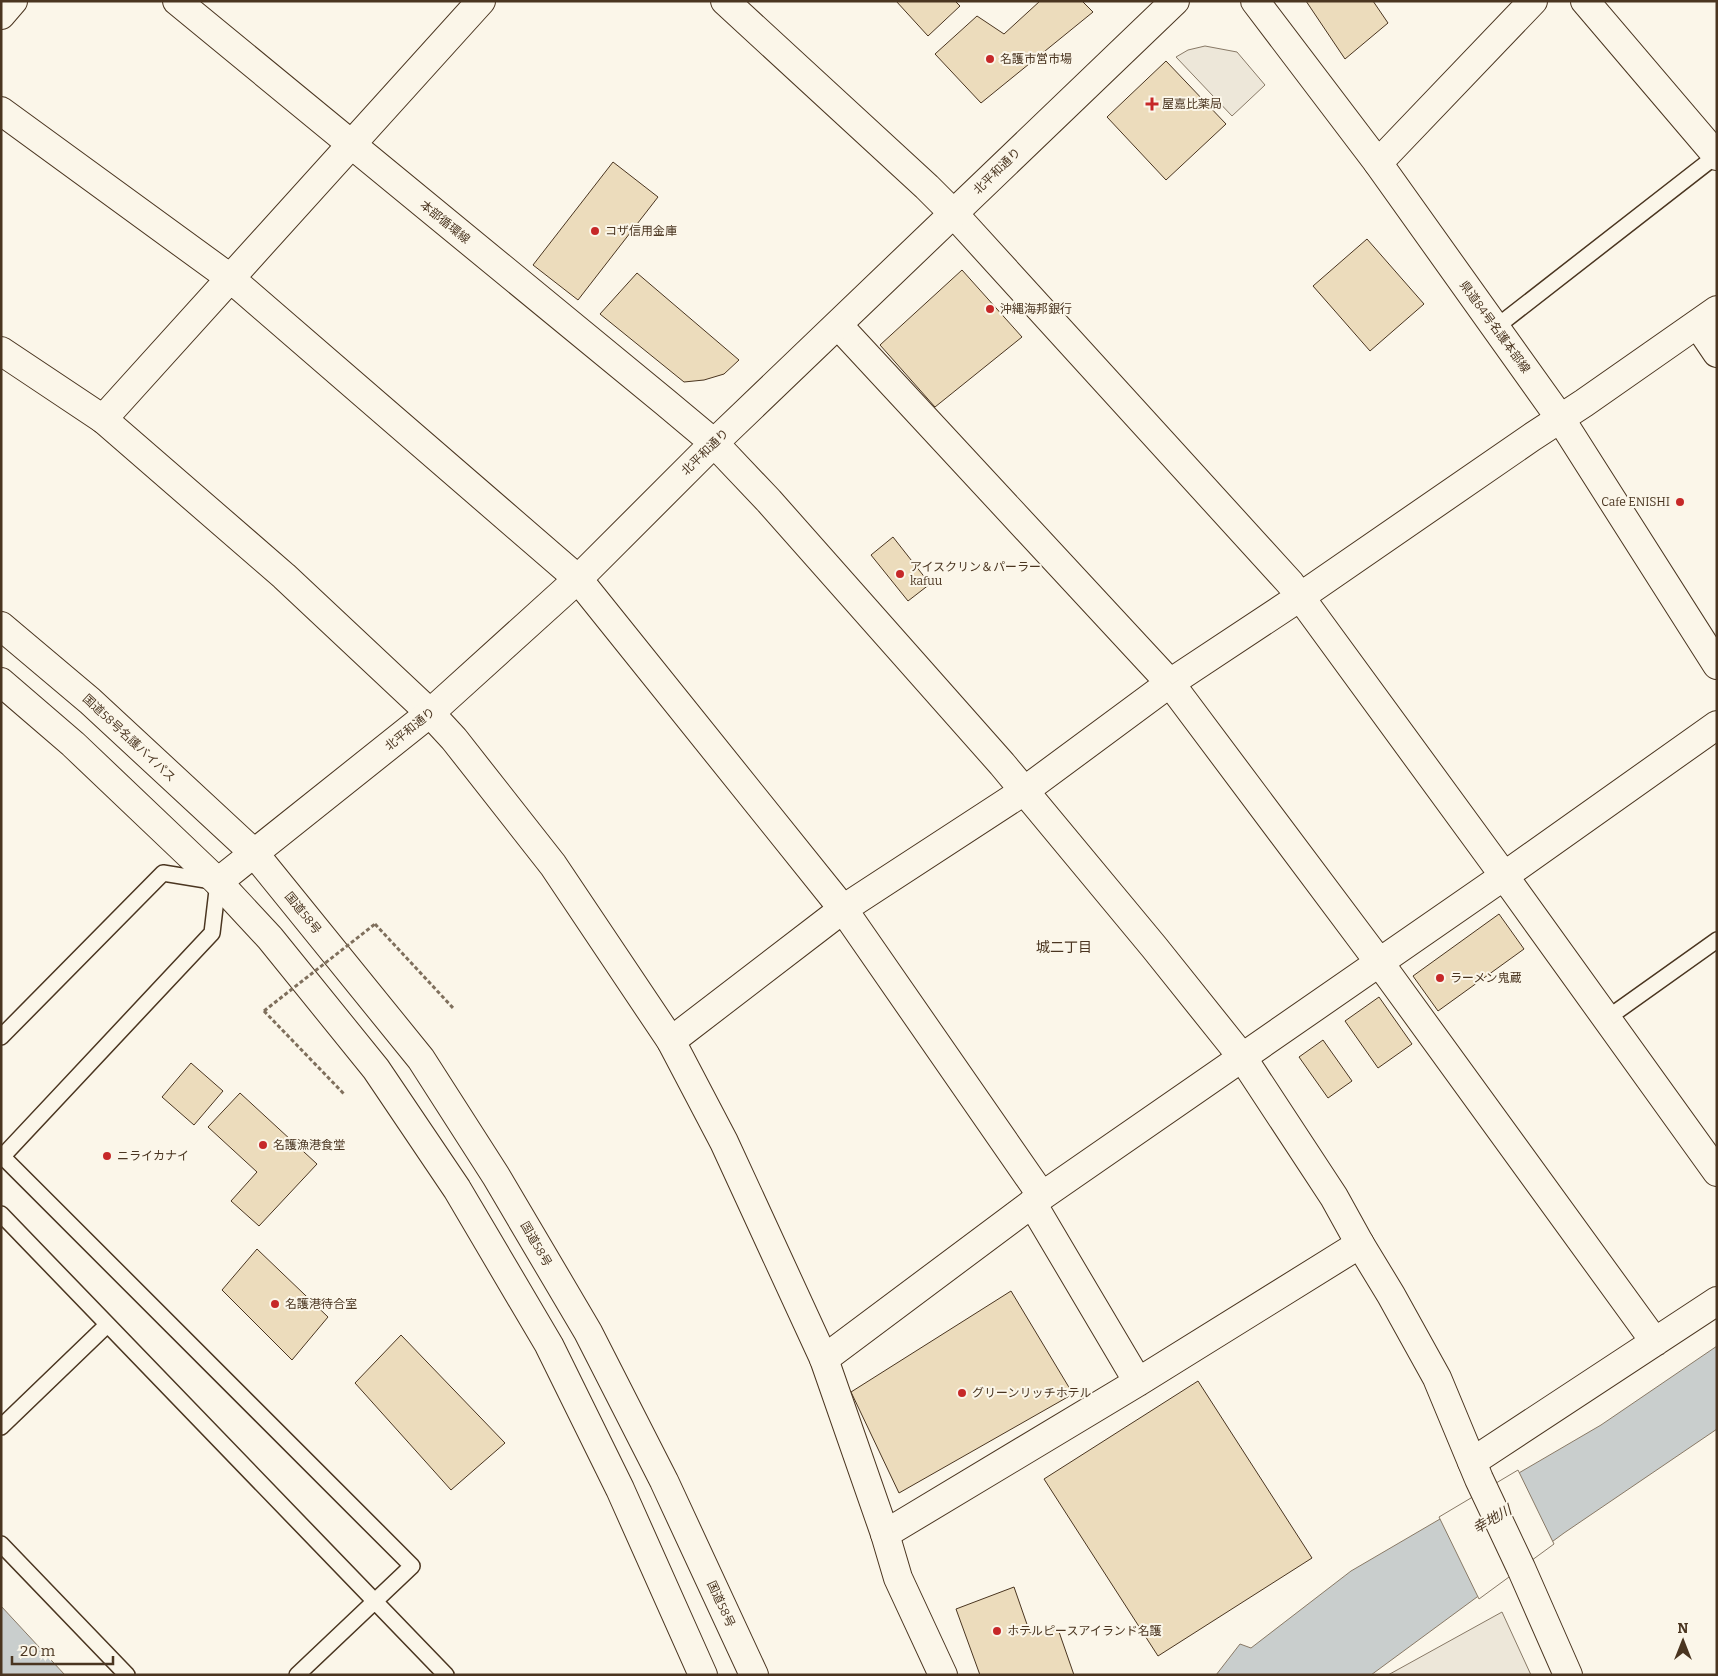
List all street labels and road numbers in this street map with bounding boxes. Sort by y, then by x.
street label: 北平和通り [971,145,1023,197]
street label: 本部循環線 [417,198,473,246]
street label: 県道84号名護本部線 [1457,278,1533,376]
street label: 北平和通り [679,426,731,478]
street label: 国道58号名護バイパス [80,691,178,785]
street label: 北平和通り [382,705,438,753]
street label: 国道58号 [282,889,324,937]
street label: 国道58号 [518,1219,554,1269]
street label: 国道58号 [704,1579,738,1629]

